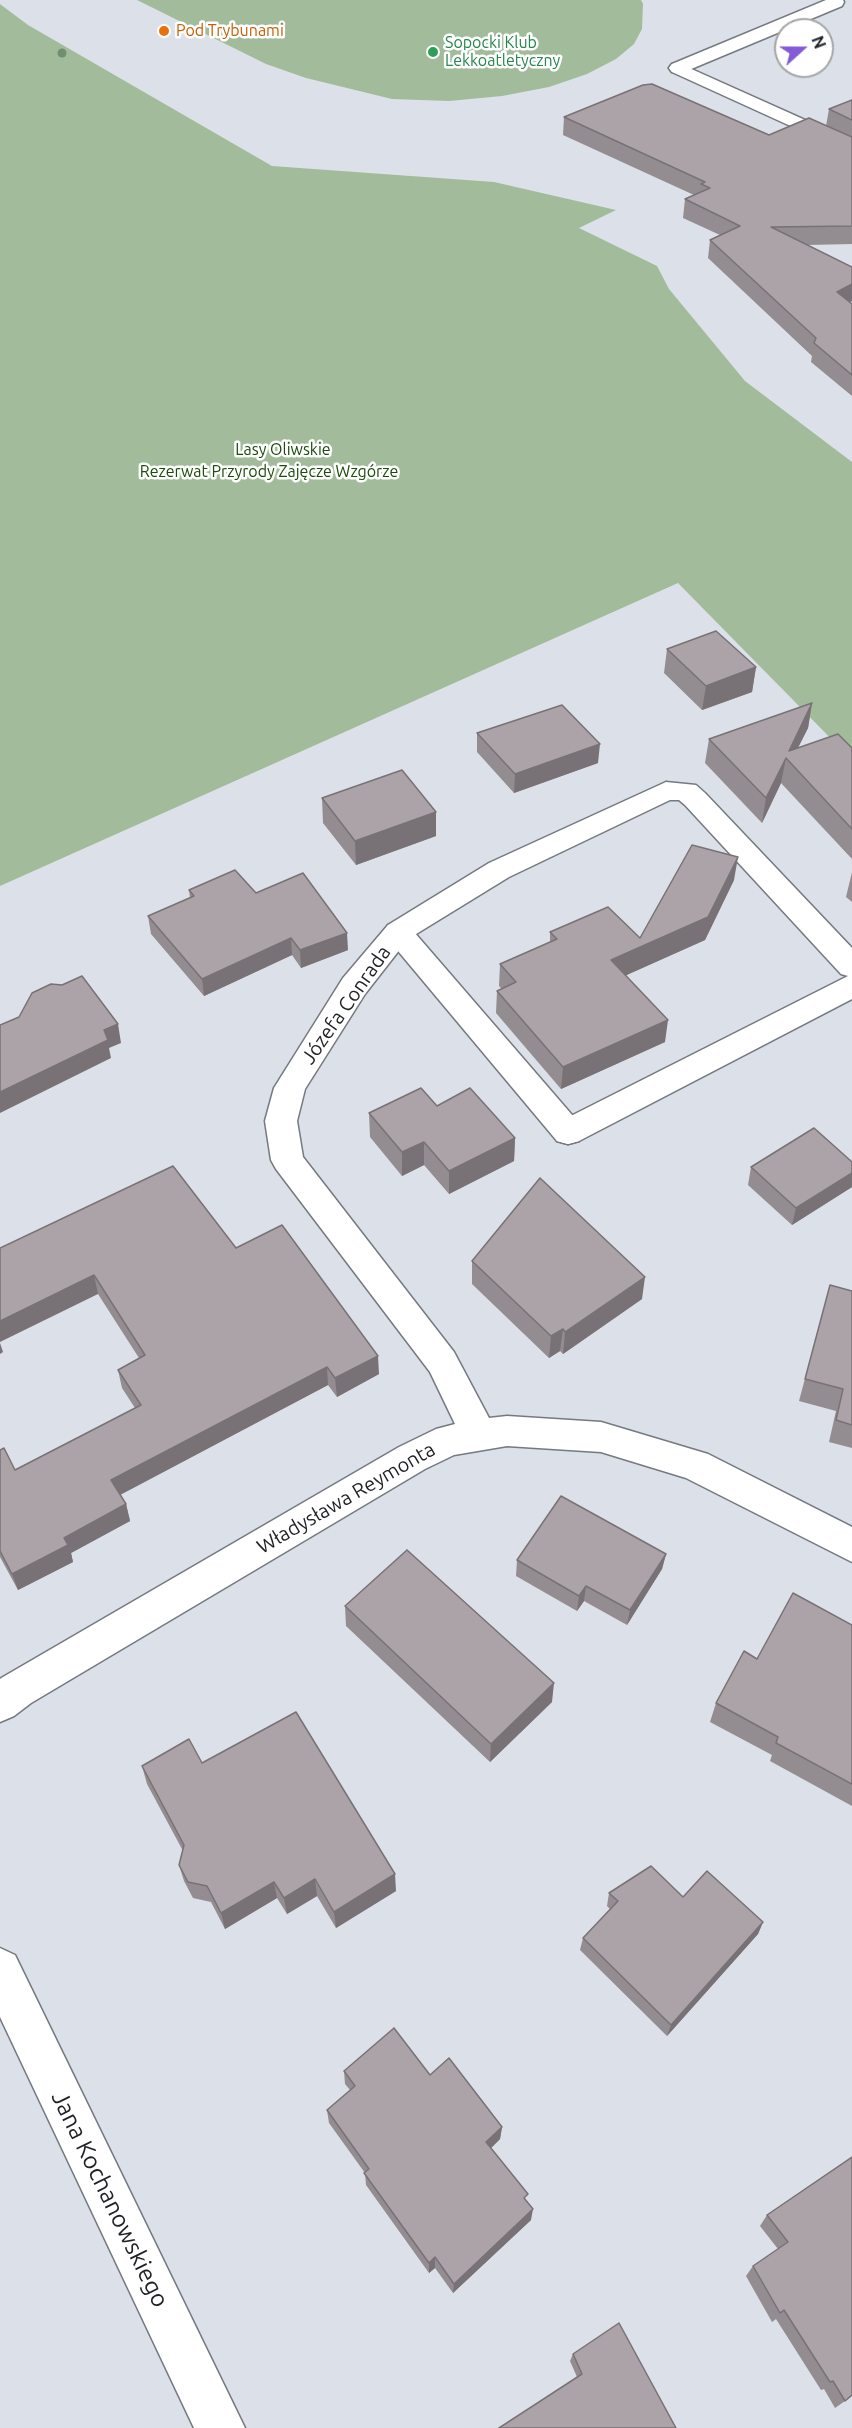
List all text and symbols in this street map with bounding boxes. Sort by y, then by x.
north arrow [774,18,834,78]
place label: Pod Trybunami [176,21,284,41]
marker: Pod Trybunami [157,24,171,38]
place label: Sopocki Klub Lekkoatletyczny [445,33,560,71]
text: N [808,33,829,51]
marker: Sopocki Klub Lekkoatletyczny [426,45,440,59]
park label: Lasy Oliwskie [235,440,331,460]
park label: Rezerwat Przyrody Zajęcze Wzgórze [140,462,398,482]
street label: Józefa Conrada [296,941,396,1069]
street label: Władysława Reymonta [253,1437,439,1559]
street label: Jana Kochanowskiego [45,2086,175,2312]

